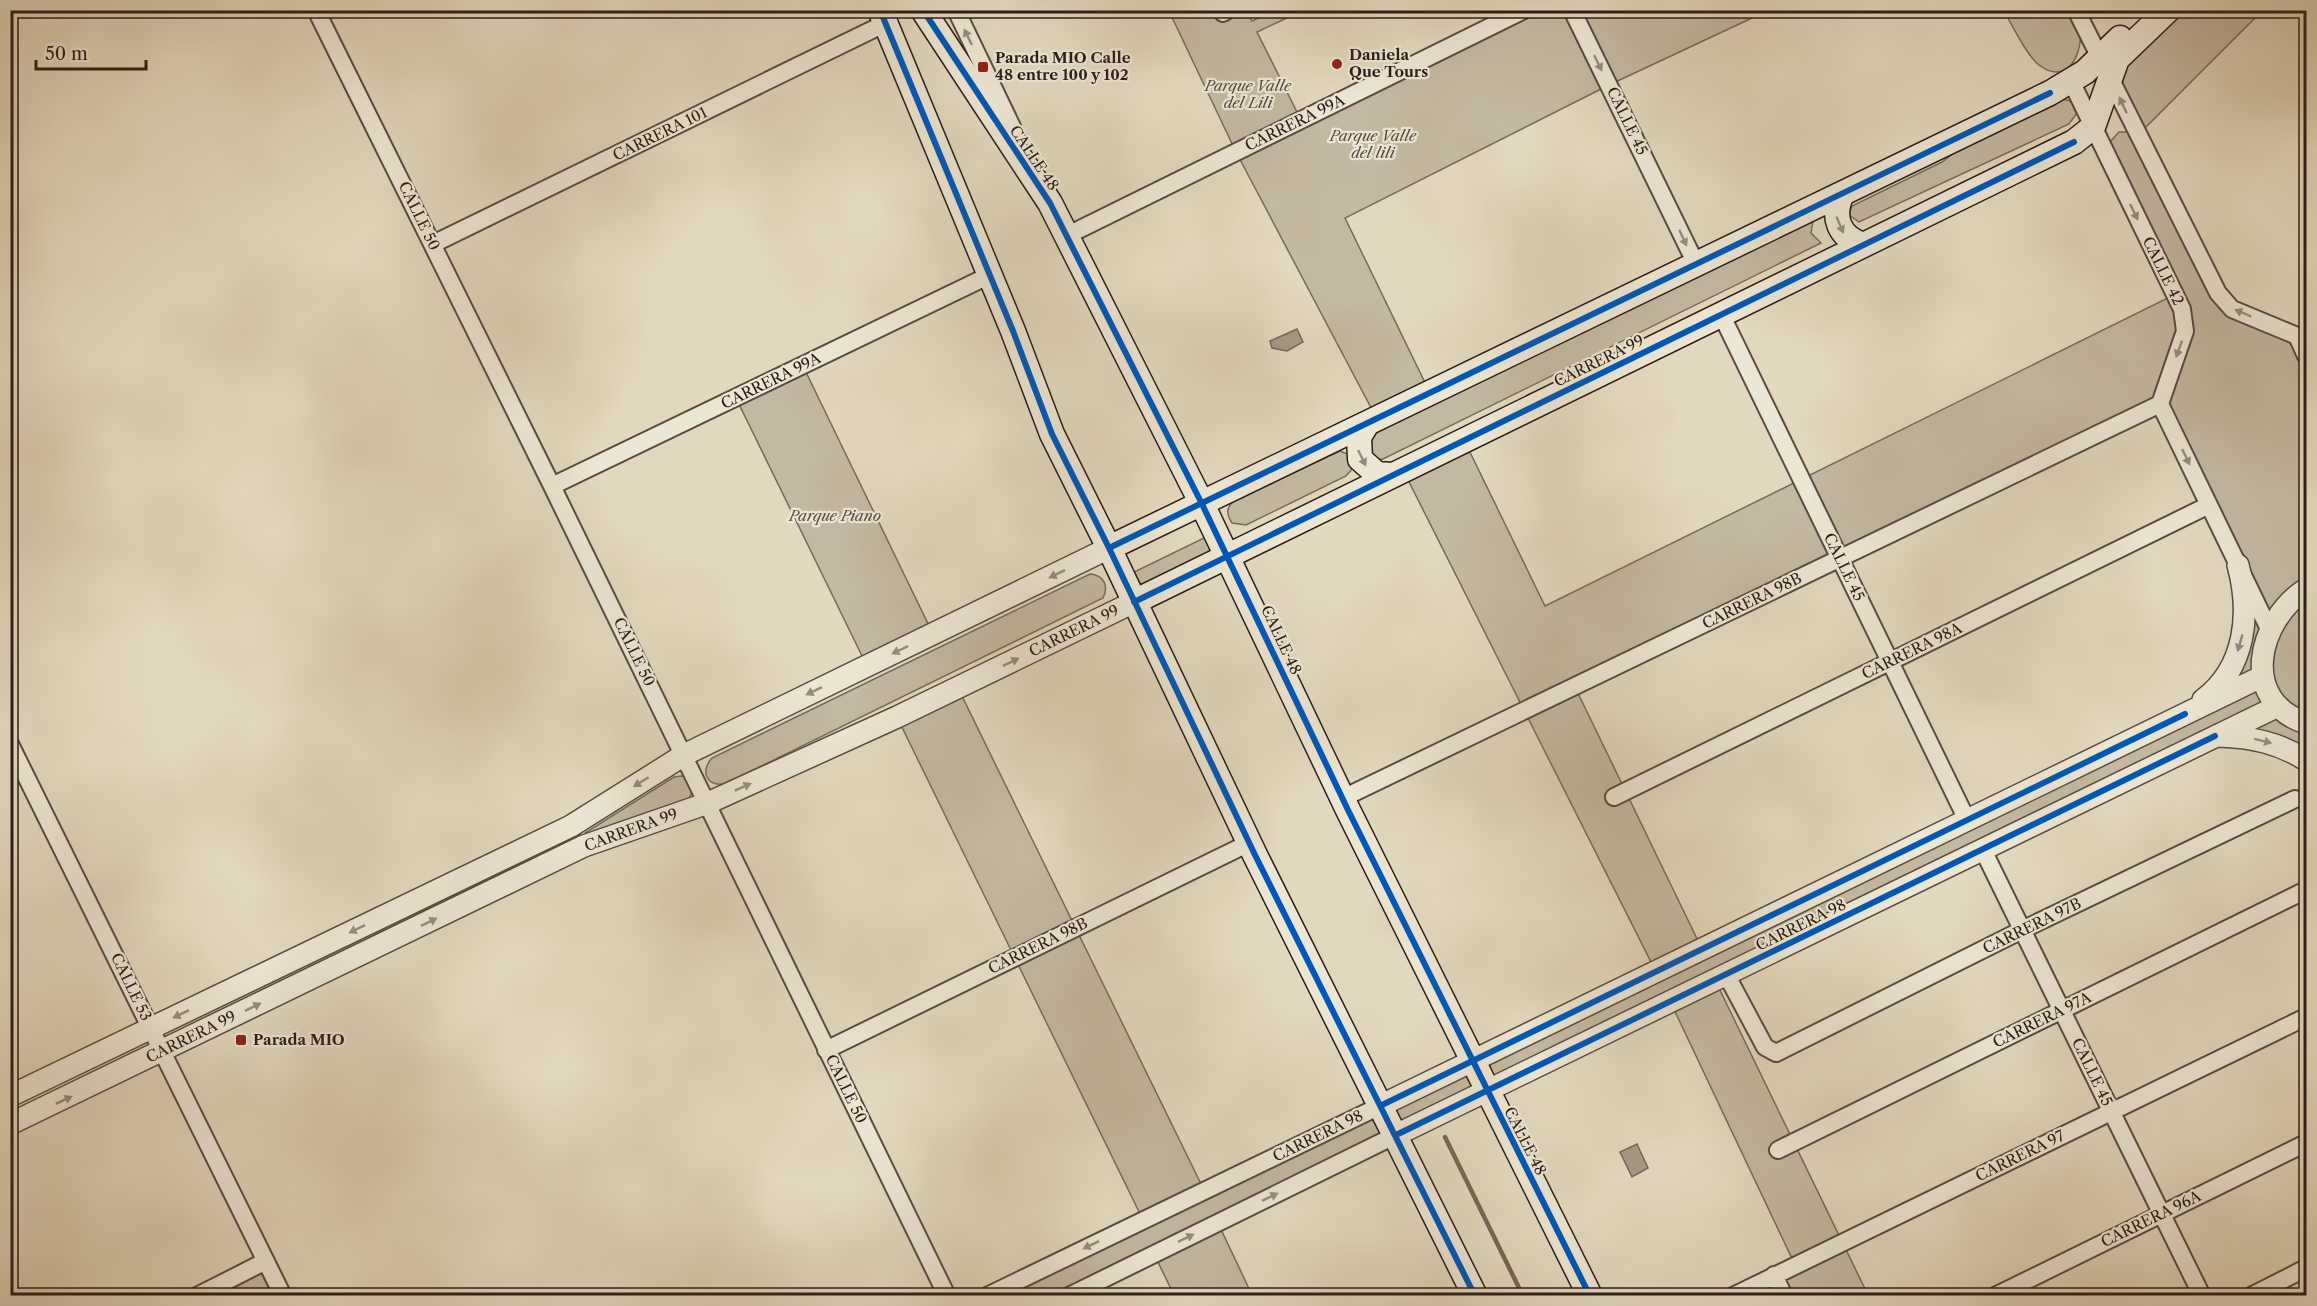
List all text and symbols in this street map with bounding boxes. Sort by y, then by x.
one-way arrow [964,28,974,46]
scale bar [36,33,146,71]
text: 50 m [45,43,88,65]
place label: Daniela Que Tours [1349,45,1428,81]
place label: Parada MIO Calle 48 entre 100 y 102 [995,48,1131,84]
one-way arrow [1594,55,1603,72]
marker: Daniela Que Tours [1330,57,1344,71]
marker: Parada MIO Calle 48 entre 100 y 102 [976,60,990,74]
park label: Parque Valle del Lili [1204,76,1292,112]
street label: CALLE 45 [1603,84,1652,158]
street label: CARRERA 99A [1242,90,1349,155]
one-way arrow [2118,96,2128,114]
street label: CARRERA 101 [610,102,711,165]
street label: CALLE 48 [1006,122,1063,194]
park label: Parque Valle del lili [1329,126,1417,162]
street label: CALLE 50 [395,178,444,253]
one-way arrow [2130,203,2139,220]
one-way arrow [1835,216,1845,234]
one-way arrow [1679,230,1688,247]
street label: CALLE 42 [2139,233,2188,308]
one-way arrow [2234,308,2252,318]
street label: CARRERA 99 [1551,331,1647,391]
one-way arrow [2173,340,2183,358]
street label: CARRERA 99A [718,348,825,413]
one-way arrow [2181,448,2190,465]
one-way arrow [1357,449,1367,467]
park label: Parque Piano [788,506,881,525]
street label: CALLE 45 [1820,530,1869,604]
street label: CARRERA 98B [1699,568,1805,633]
one-way arrow [1048,569,1065,578]
street label: CARRERA 99 [1026,601,1122,661]
street label: CALLE 48 [1257,602,1306,678]
street label: CALLE 50 [610,614,659,689]
street label: CARRERA 98A [1859,618,1966,683]
one-way arrow [2235,634,2245,652]
one-way arrow [891,645,908,654]
one-way arrow [1002,657,1019,666]
one-way arrow [806,687,823,696]
one-way arrow [2254,737,2272,747]
one-way arrow [633,776,649,787]
one-way arrow [734,783,751,792]
street label: CARRERA 99 [582,804,680,855]
street label: CARRERA 98 [1753,894,1849,955]
street label: CARRERA 97B [1979,894,2084,958]
street label: CARRERA 98B [985,913,1091,978]
one-way arrow [420,917,437,926]
one-way arrow [348,925,365,934]
street label: CALLE 53 [107,950,156,1024]
street label: CARRERA 97A [1989,987,2095,1052]
one-way arrow [245,1002,262,1011]
street label: CARRERA 99 [143,1007,239,1067]
one-way arrow [173,1010,190,1019]
place label: Parada MIO [253,1030,345,1049]
marker: Parada MIO [234,1033,248,1047]
street label: CALLE 45 [2068,1035,2117,1109]
street label: CALLE 50 [822,1051,871,1126]
one-way arrow [55,1095,72,1104]
street label: CALLE 48 [1500,1103,1551,1178]
street label: CARRERA 98 [1270,1105,1366,1166]
street label: CARRERA 97 [1972,1126,2068,1185]
street label: CARRERA 96A [2098,1186,2205,1251]
one-way arrow [1262,1192,1279,1201]
one-way arrow [1177,1233,1194,1243]
one-way arrow [1082,1241,1099,1250]

